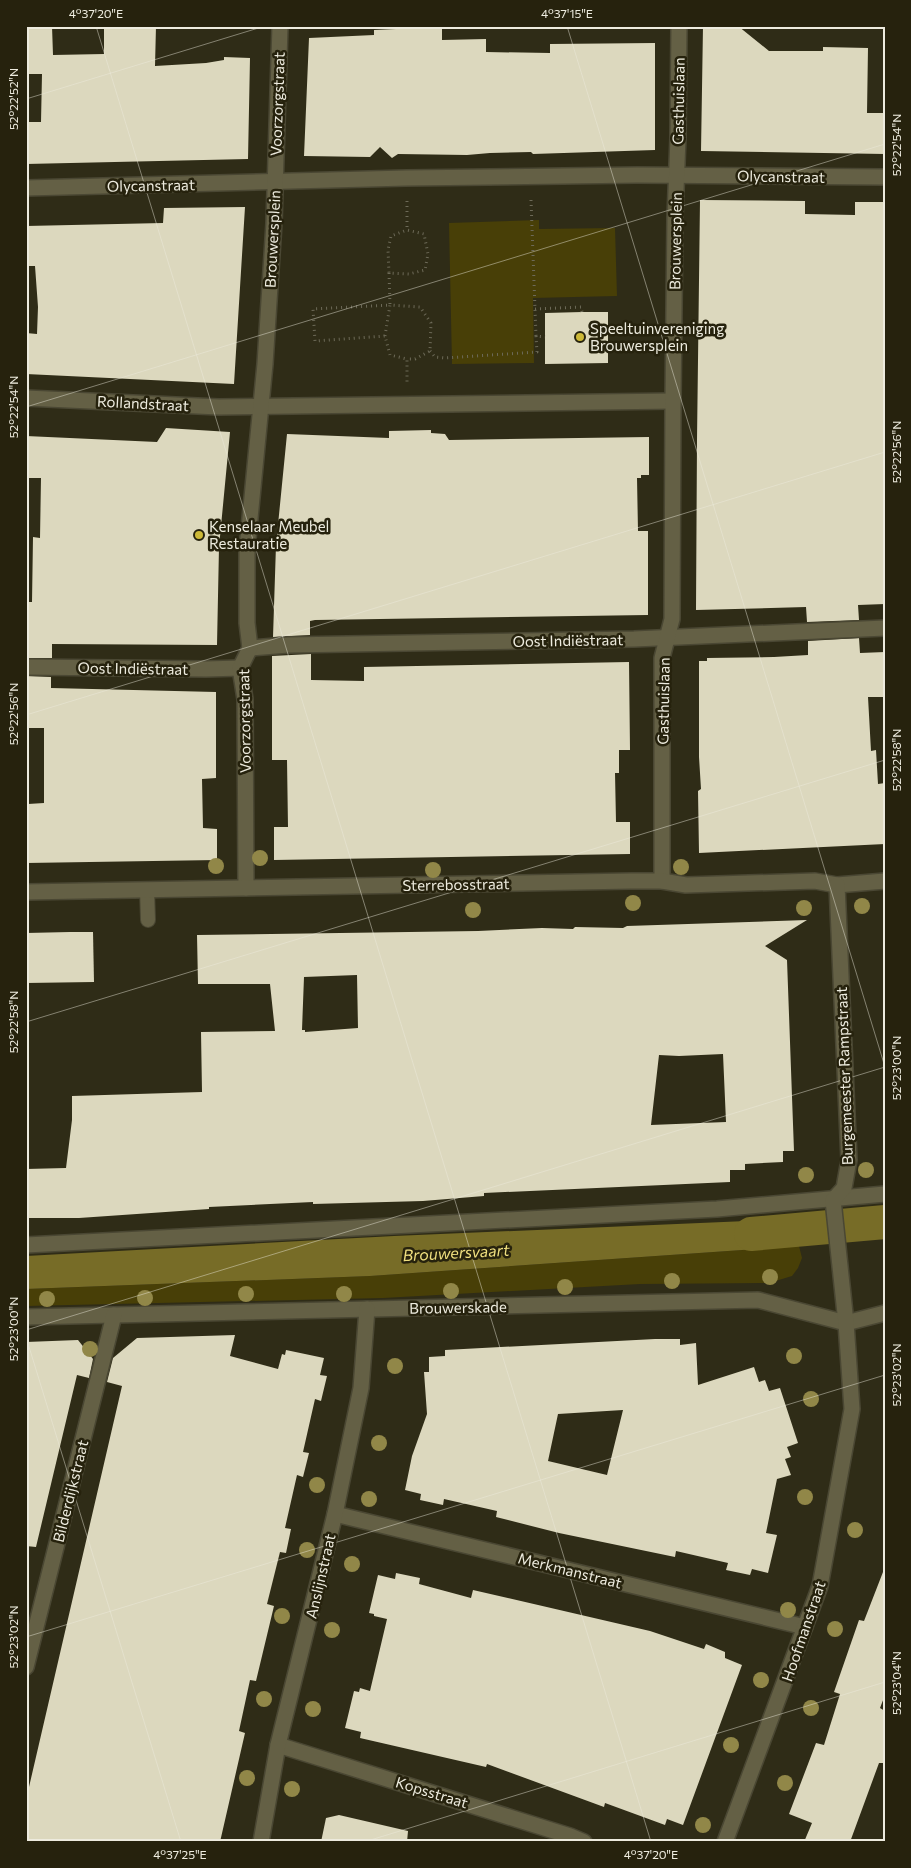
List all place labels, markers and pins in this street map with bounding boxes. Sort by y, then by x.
place label: Speeltuinvereniging Brouwersplein [590,319,724,354]
marker: Speeltuinvereniging Brouwersplein [574,331,586,343]
place label: Kenselaar Meubel Restauratie [209,517,329,552]
marker: Kenselaar Meubel Restauratie [193,529,205,541]

